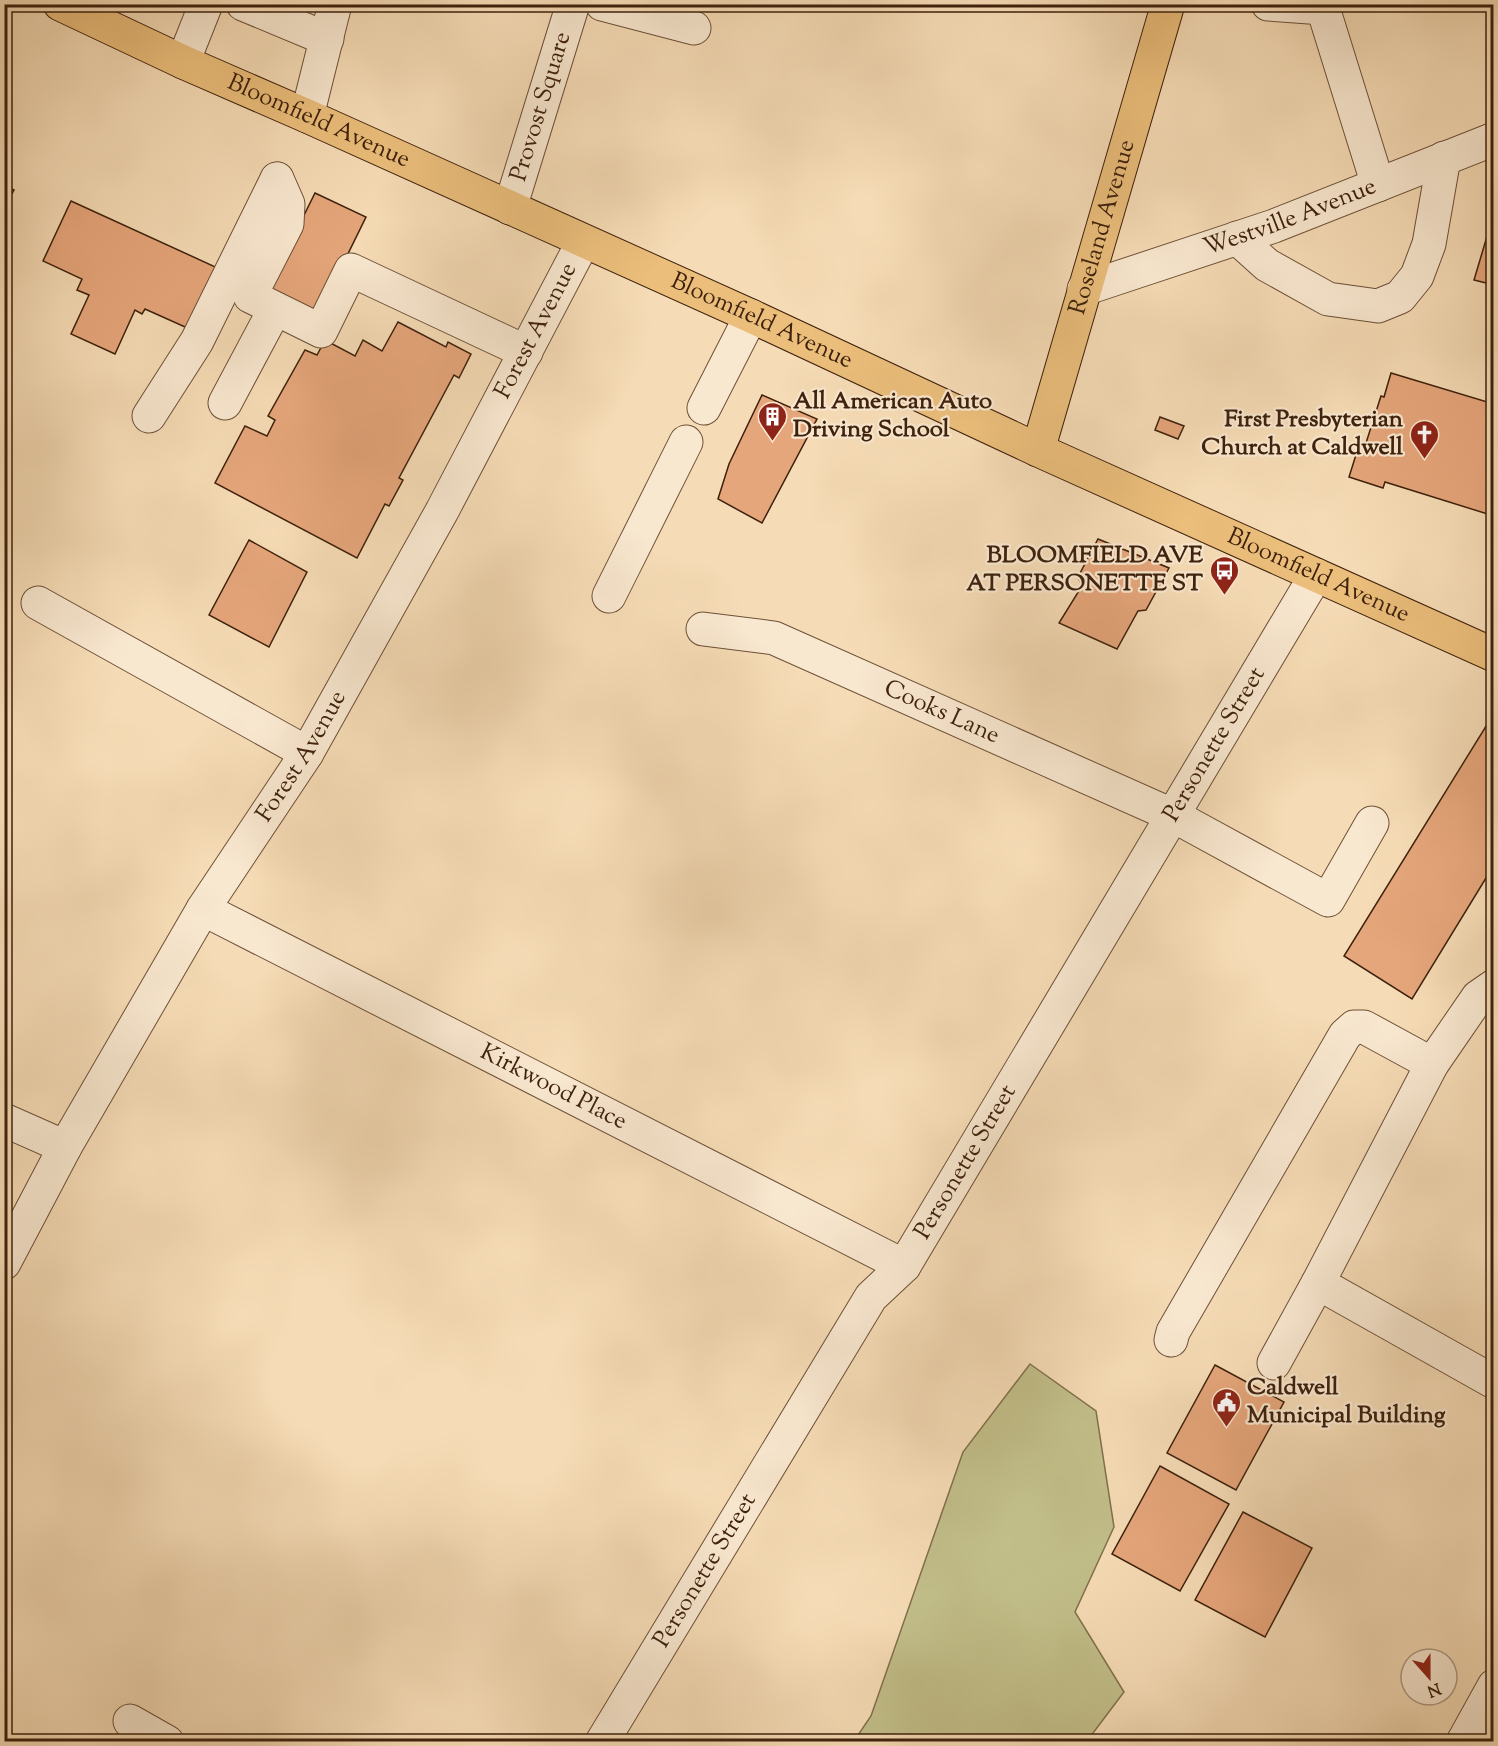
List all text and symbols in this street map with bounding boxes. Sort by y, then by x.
street label: Provost Square [502,28,580,186]
street label: Bloomfield Avenue [222,66,415,177]
street label: Roseland Avenue [1061,136,1145,319]
street label: Westville Avenue [1199,170,1382,265]
street label: Forest Avenue [487,257,586,405]
street label: Bloomfield Avenue [665,265,858,378]
place label: All American Auto Driving School [793,385,992,447]
building icon: All American Auto Driving School [756,400,788,442]
place label: First Presbyterian Church at Caldwell [1201,403,1404,465]
church icon: First Presbyterian Church at Caldwell [1408,418,1440,460]
street label: Bloomfield Avenue [1221,520,1415,632]
place label: BLOOMFIELD AVE AT PERSONETTE ST [966,539,1203,601]
bus stop icon: BLOOMFIELD AVE AT PERSONETTE ST [1208,554,1240,596]
street label: Personette Street [1155,661,1274,829]
street label: Cooks Lane [878,672,1005,753]
street label: Forest Avenue [248,684,355,829]
street label: Kirkwood Place [474,1036,633,1139]
street label: Personette Street [906,1078,1025,1246]
place label: Caldwell Municipal Building [1247,1371,1446,1433]
public building icon: Caldwell Municipal Building [1210,1386,1242,1428]
street label: Personette Street [646,1487,765,1655]
north arrow [1399,1647,1459,1707]
text: N [1423,1676,1444,1702]

